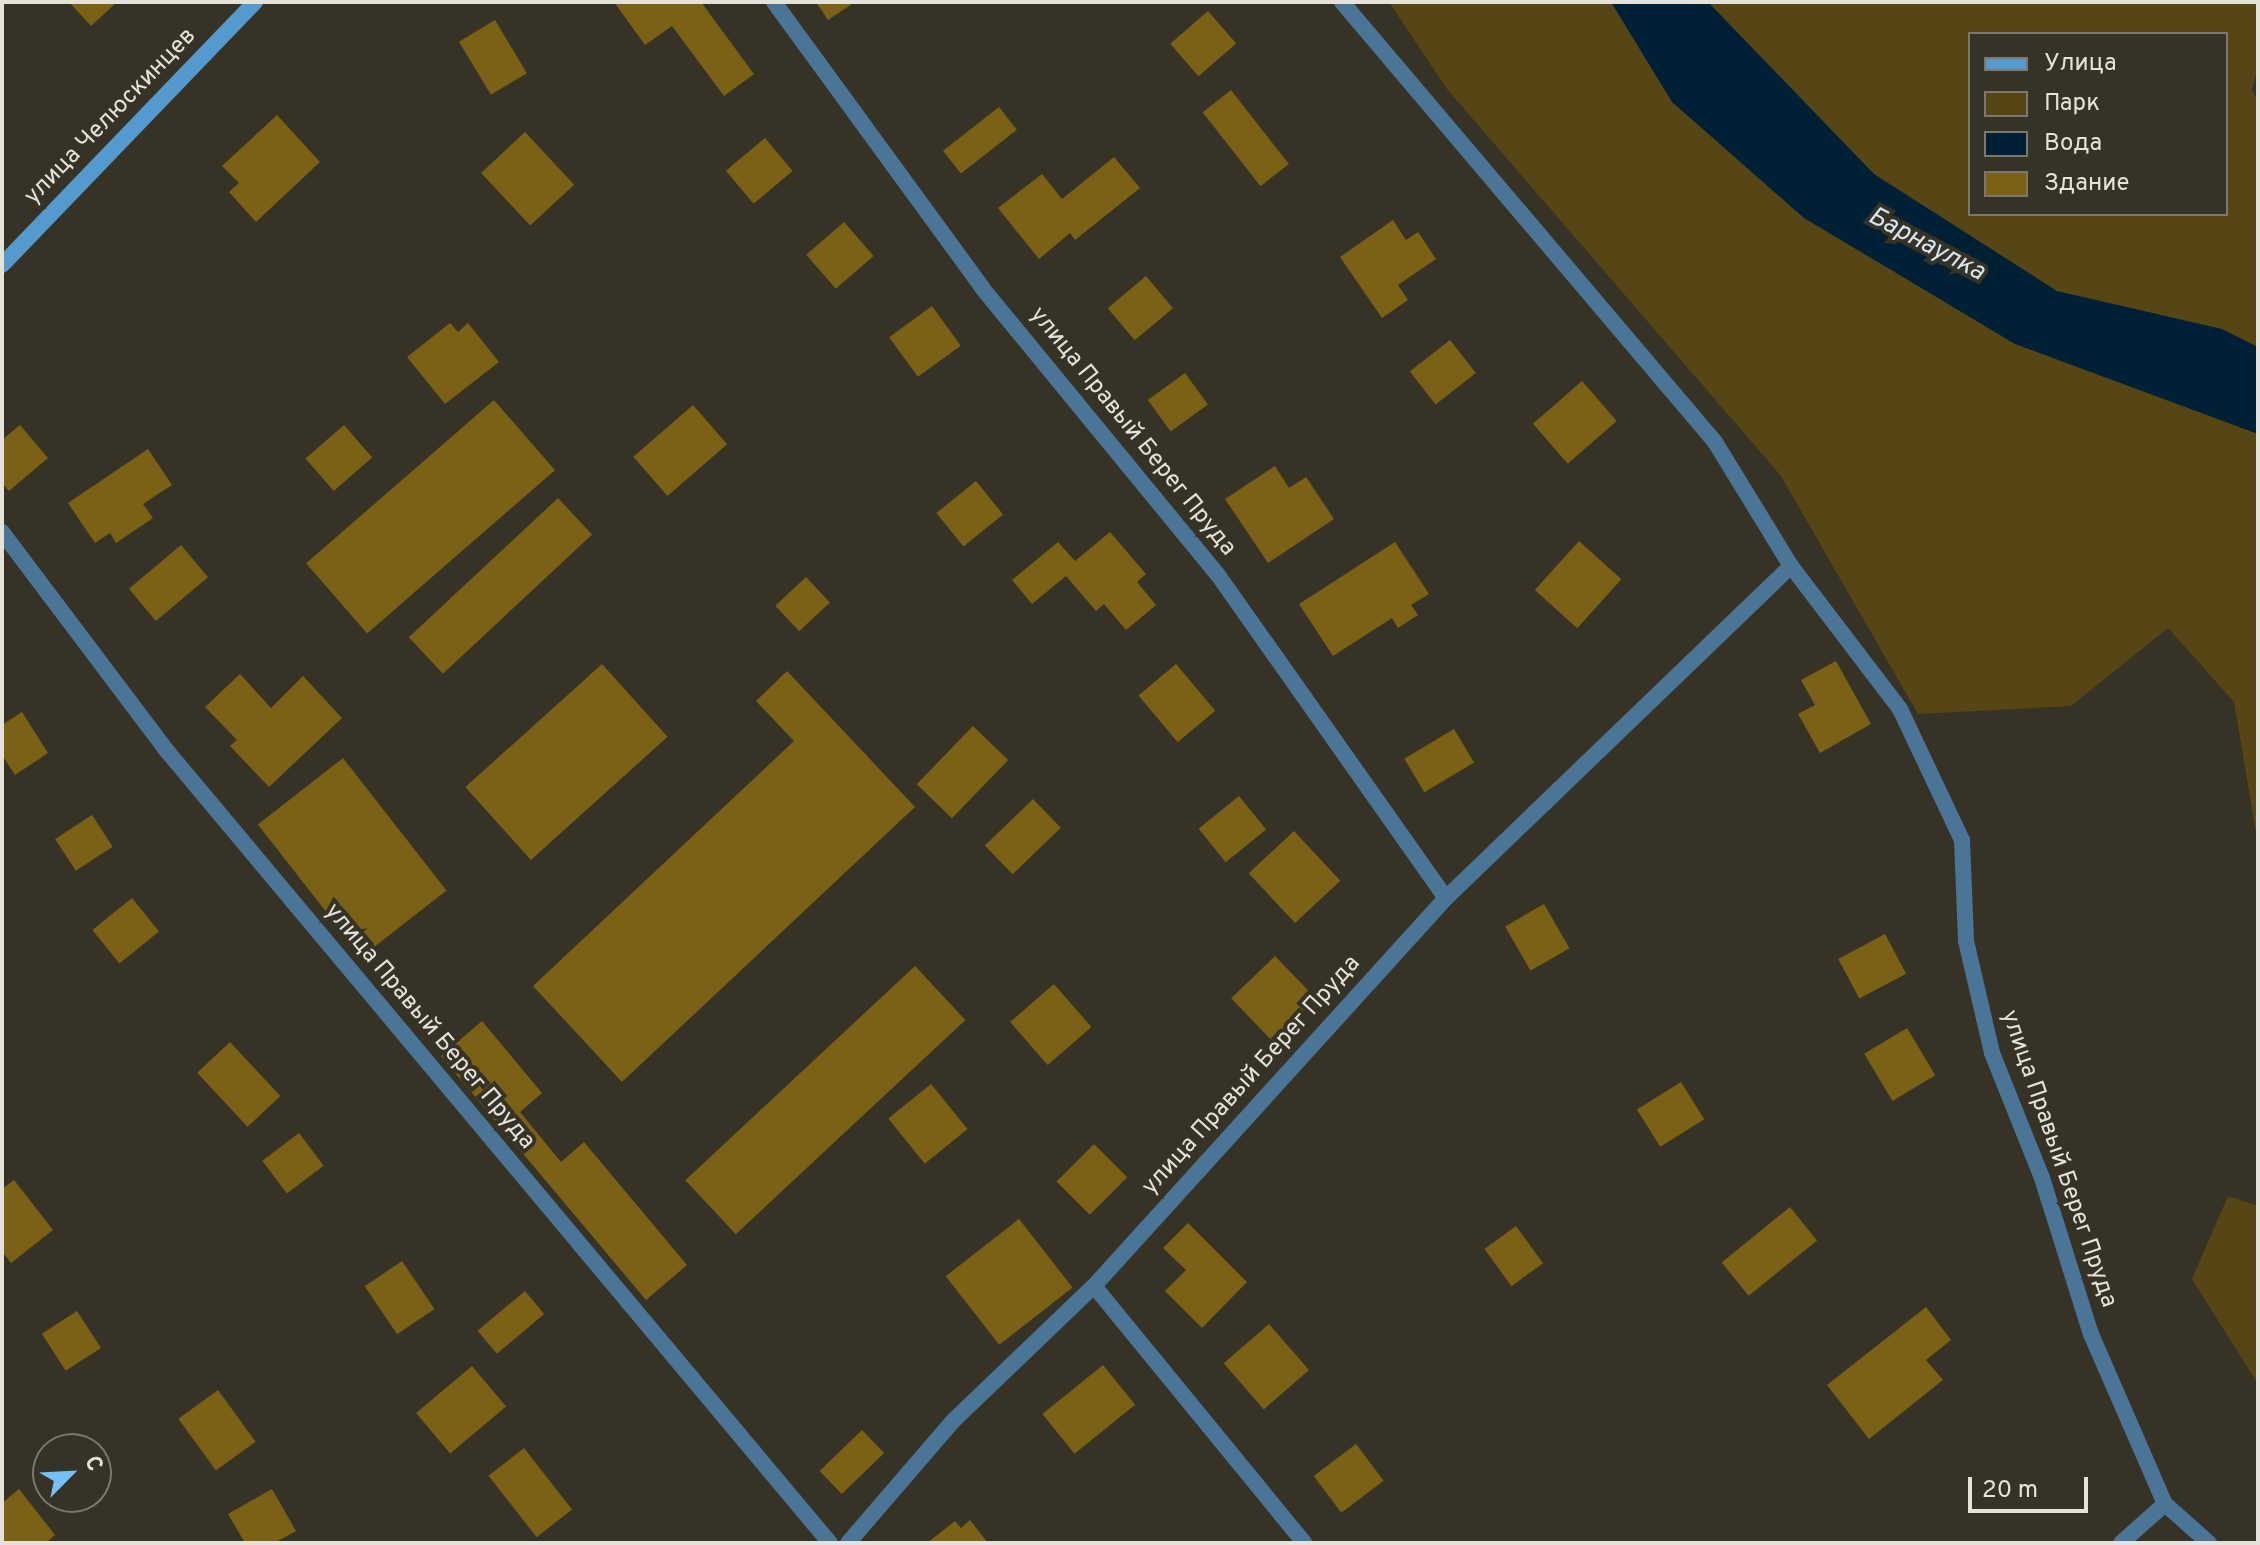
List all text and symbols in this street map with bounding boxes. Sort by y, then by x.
street label: улица Челюскинцев [19,23,203,211]
legend [1968,32,2228,216]
text: Улица [2044,49,2117,79]
text: Парк [2044,89,2100,119]
text: Вода [2044,129,2102,159]
text: Здание [2044,169,2130,199]
water label: Барнаулка [1862,201,1990,289]
street label: улица Правый Берег Пруда [1023,302,1241,562]
street label: улица Правый Берег Пруда [318,898,540,1156]
street label: улица Правый Берег Пруда [1137,950,1367,1202]
street label: улица Правый Берег Пруда [1994,1007,2122,1311]
north arrow [32,1433,112,1513]
text: С [77,1452,108,1476]
scale bar [1972,1461,2092,1511]
text: 20 m [1982,1476,2038,1506]

